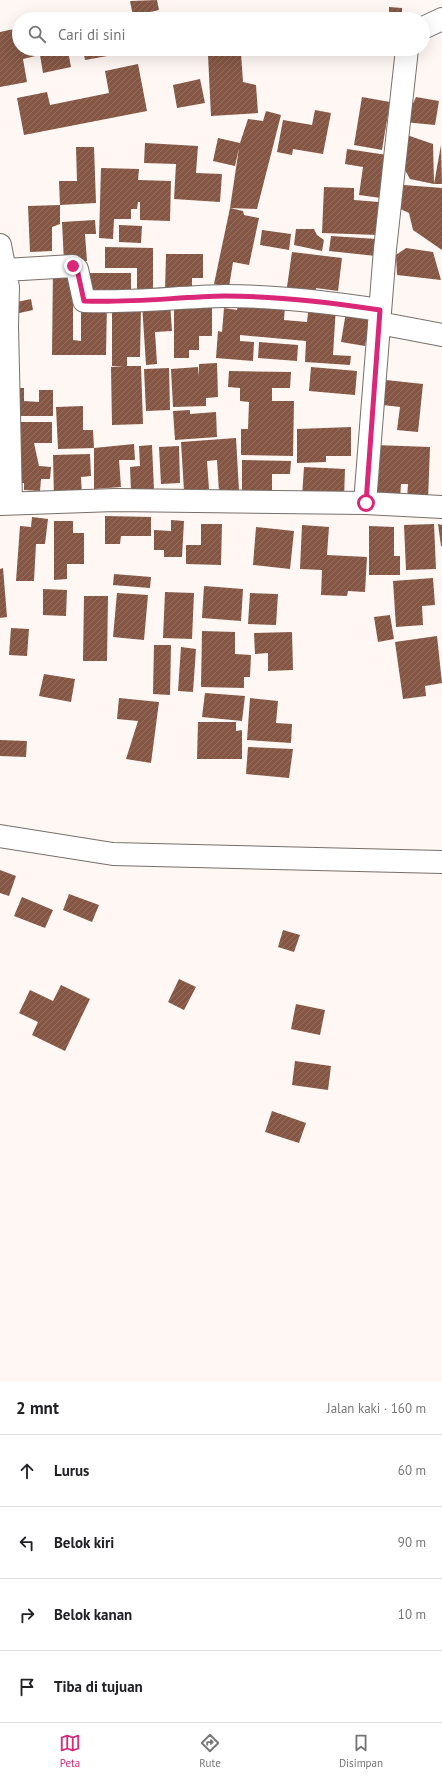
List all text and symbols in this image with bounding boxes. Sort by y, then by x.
search box [12,12,430,56]
icon: search [26,23,48,45]
text: Cari di sini [58,25,126,44]
route end [64,257,82,275]
route start [357,494,375,512]
text: 2 mnt [16,1397,59,1419]
text: Jalan kaki · 160 m [327,1400,426,1417]
icon: ahead [16,1460,38,1482]
text: Lurus [54,1461,89,1480]
text: 60 m [398,1462,426,1479]
icon: left [16,1532,38,1554]
text: Belok kiri [54,1533,114,1552]
text: 90 m [398,1534,426,1551]
icon: right [16,1604,38,1626]
text: Belok kanan [54,1605,132,1624]
text: 10 m [398,1606,426,1623]
icon: arrive [16,1676,38,1698]
text: Tiba di tujuan [54,1677,143,1696]
tab: Peta [59,1732,81,1770]
tab: Rute [199,1732,221,1770]
tab: Disimpan [339,1732,383,1770]

